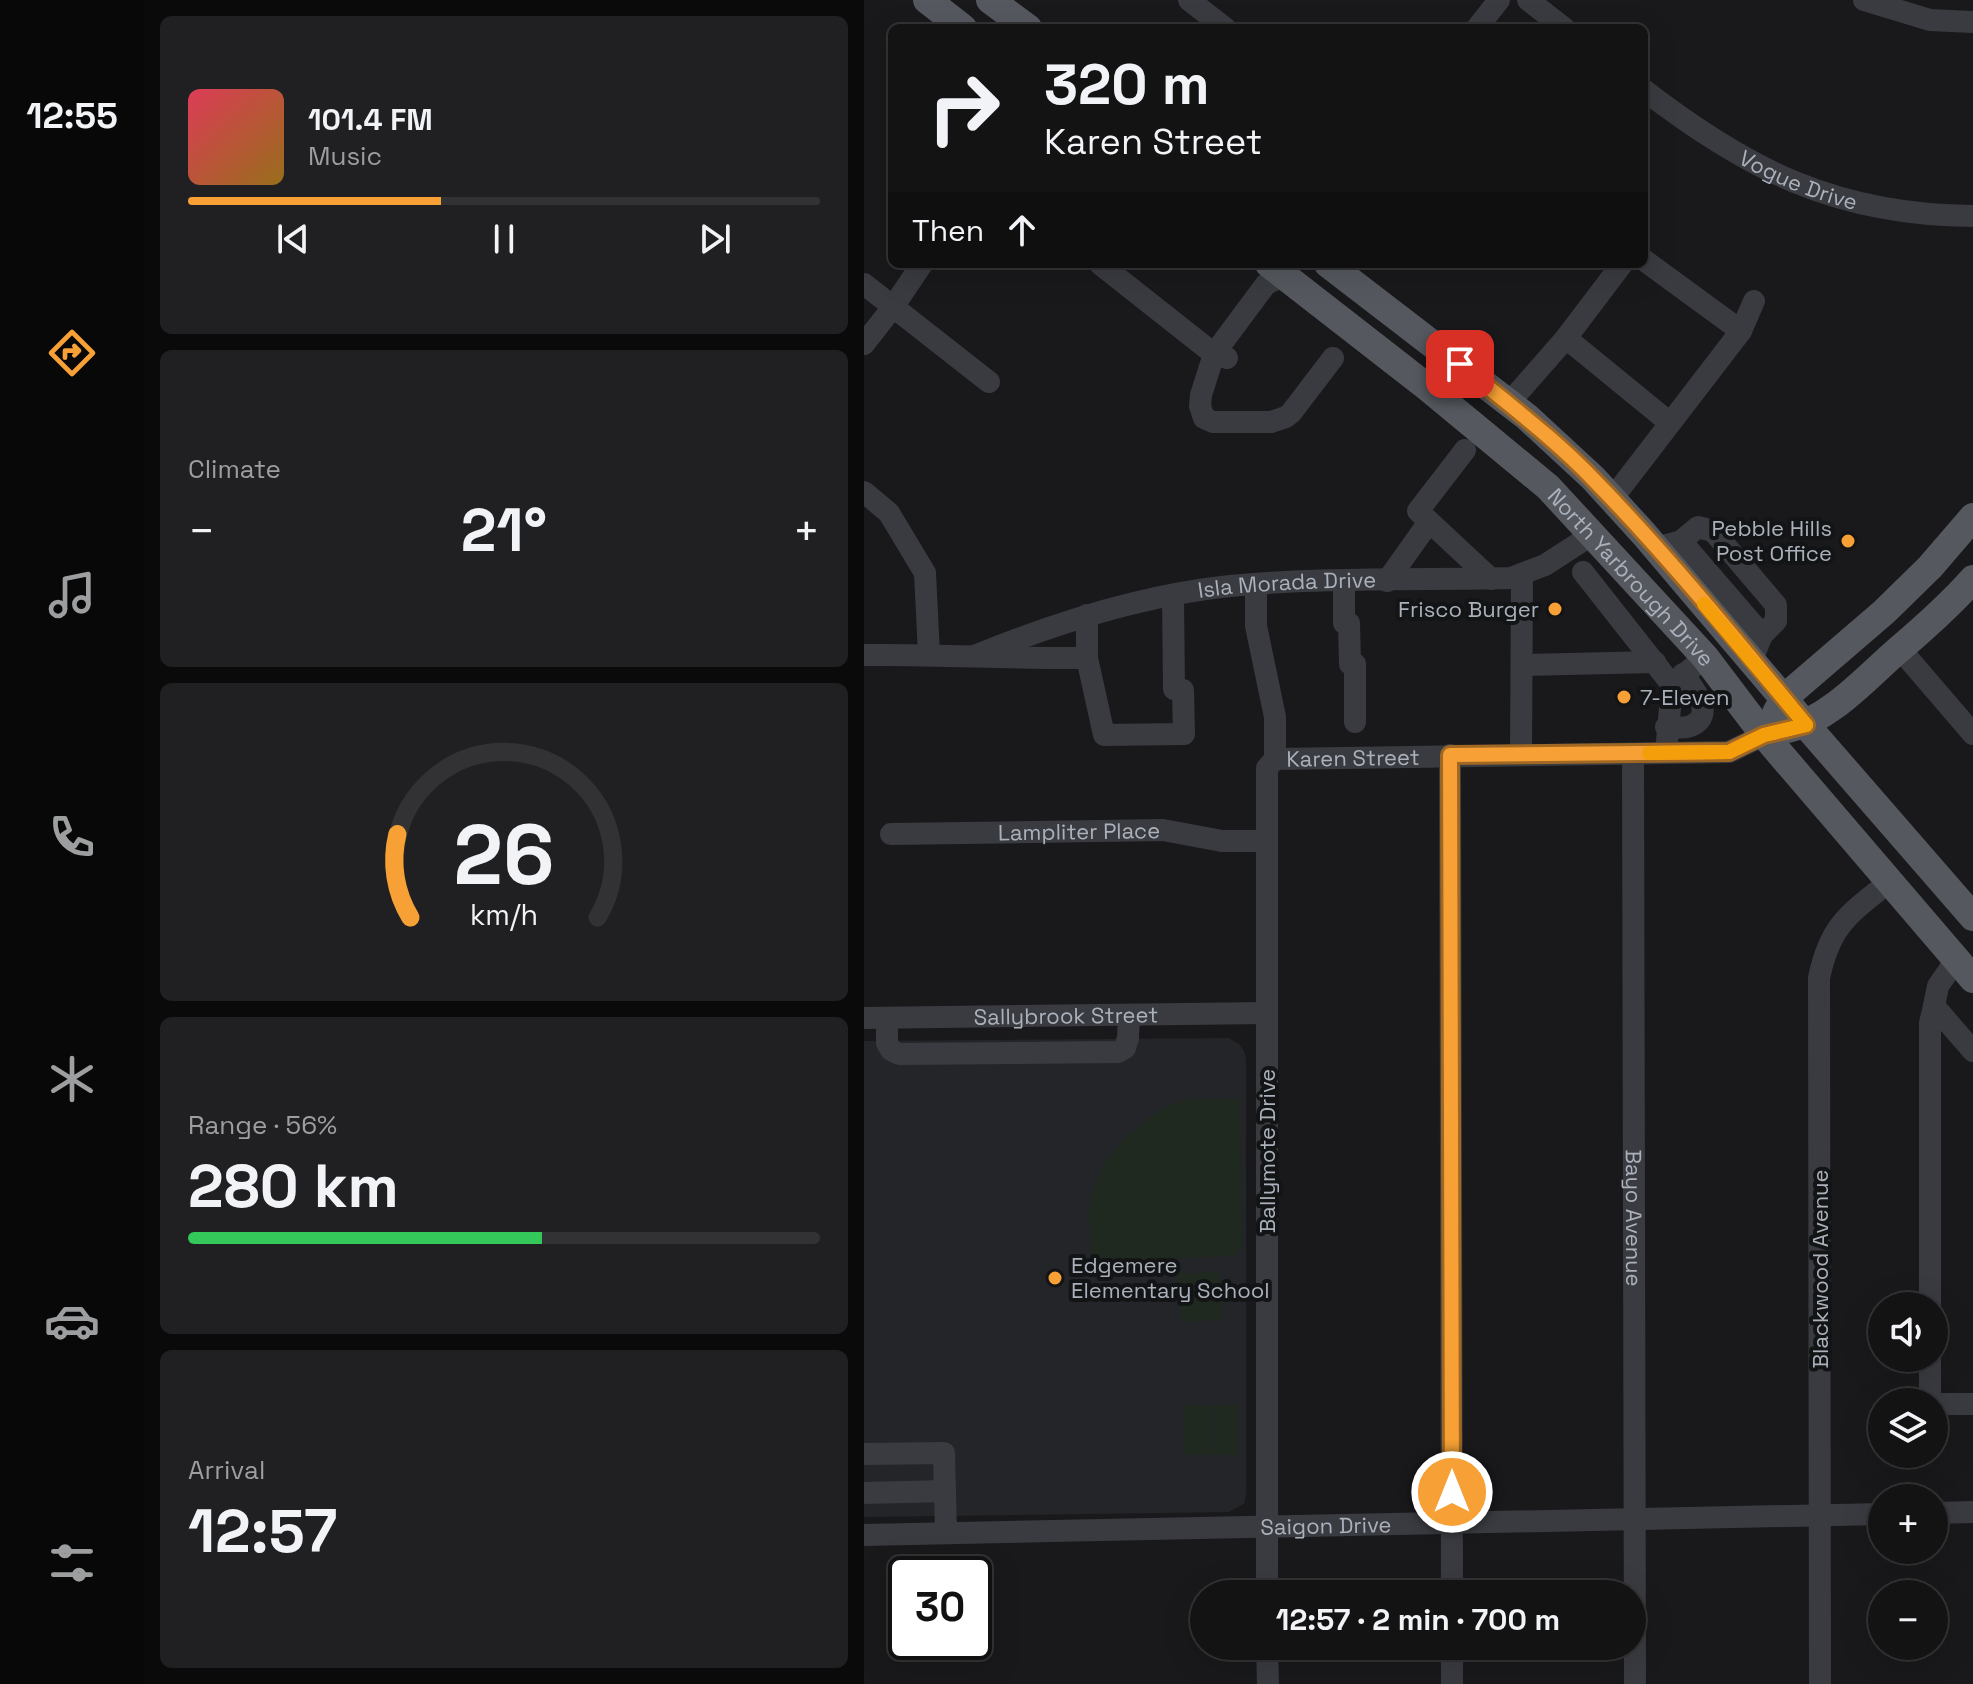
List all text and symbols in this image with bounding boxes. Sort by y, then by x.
text: 320 m [1044,49,1210,120]
icon: right [912,56,1016,160]
text: 12:55 [26,93,118,139]
text: 101.4 FM [308,100,433,139]
text: Karen Street [1044,119,1262,165]
text: Music [308,139,382,173]
street label: Vogue Drive [1734,143,1861,216]
icon: ahead [1000,208,1044,252]
text: Then [912,211,984,250]
icon: previous [271,217,315,261]
icon: pause [482,217,526,261]
icon: next [693,217,737,261]
icon: directions [44,325,100,381]
pin [1426,330,1494,398]
icon: arrive [1438,342,1482,386]
text: Climate [188,452,281,486]
street label: North Yarbrough Drive [1542,482,1721,672]
text: 21° [461,492,547,569]
text: − [188,503,215,559]
text: + [793,503,820,559]
place label: Pebble Hills Post Office [1712,514,1832,567]
marker: Pebble Hills Post Office [1839,532,1857,550]
street label: Isla Morada Drive [1196,565,1376,604]
icon: music [44,567,100,623]
place label: Frisco Burger [1398,595,1539,623]
marker: Frisco Burger [1546,600,1564,618]
place label: 7-Eleven [1640,683,1729,711]
marker: 7-Eleven [1615,688,1633,706]
street label: Karen Street [1286,743,1420,773]
text: 26 [454,802,554,908]
icon: phone [44,809,100,865]
street label: Lampliter Place [998,816,1160,846]
text: km/h [470,897,538,933]
street label: Sallybrook Street [974,1000,1158,1031]
icon: climate [44,1051,100,1107]
street label: Ballymote Drive [1253,1069,1281,1233]
text: Range · 56% [188,1108,337,1142]
text: 280 km [188,1148,399,1225]
street label: Bayo Avenue [1620,1149,1648,1287]
street label: Blackwood Avenue [1806,1169,1834,1369]
place label: Edgemere Elementary School [1071,1251,1270,1304]
marker: Edgemere Elementary School [1046,1269,1064,1287]
map controls [1868,1292,1948,1660]
button: sound [1868,1292,1948,1372]
icon: car [44,1293,100,1349]
button: layers [1868,1388,1948,1468]
position arrow [1410,1450,1494,1534]
text: Arrival [188,1453,265,1487]
button: + [1868,1484,1948,1564]
text: 12:57 [188,1493,337,1570]
street label: Saigon Drive [1260,1510,1392,1541]
icon: filters [44,1535,100,1591]
speed limit sign: 30 [888,1556,992,1660]
button: − [1868,1580,1948,1660]
text: 12:57 · 2 min · 700 m [1276,1600,1560,1639]

